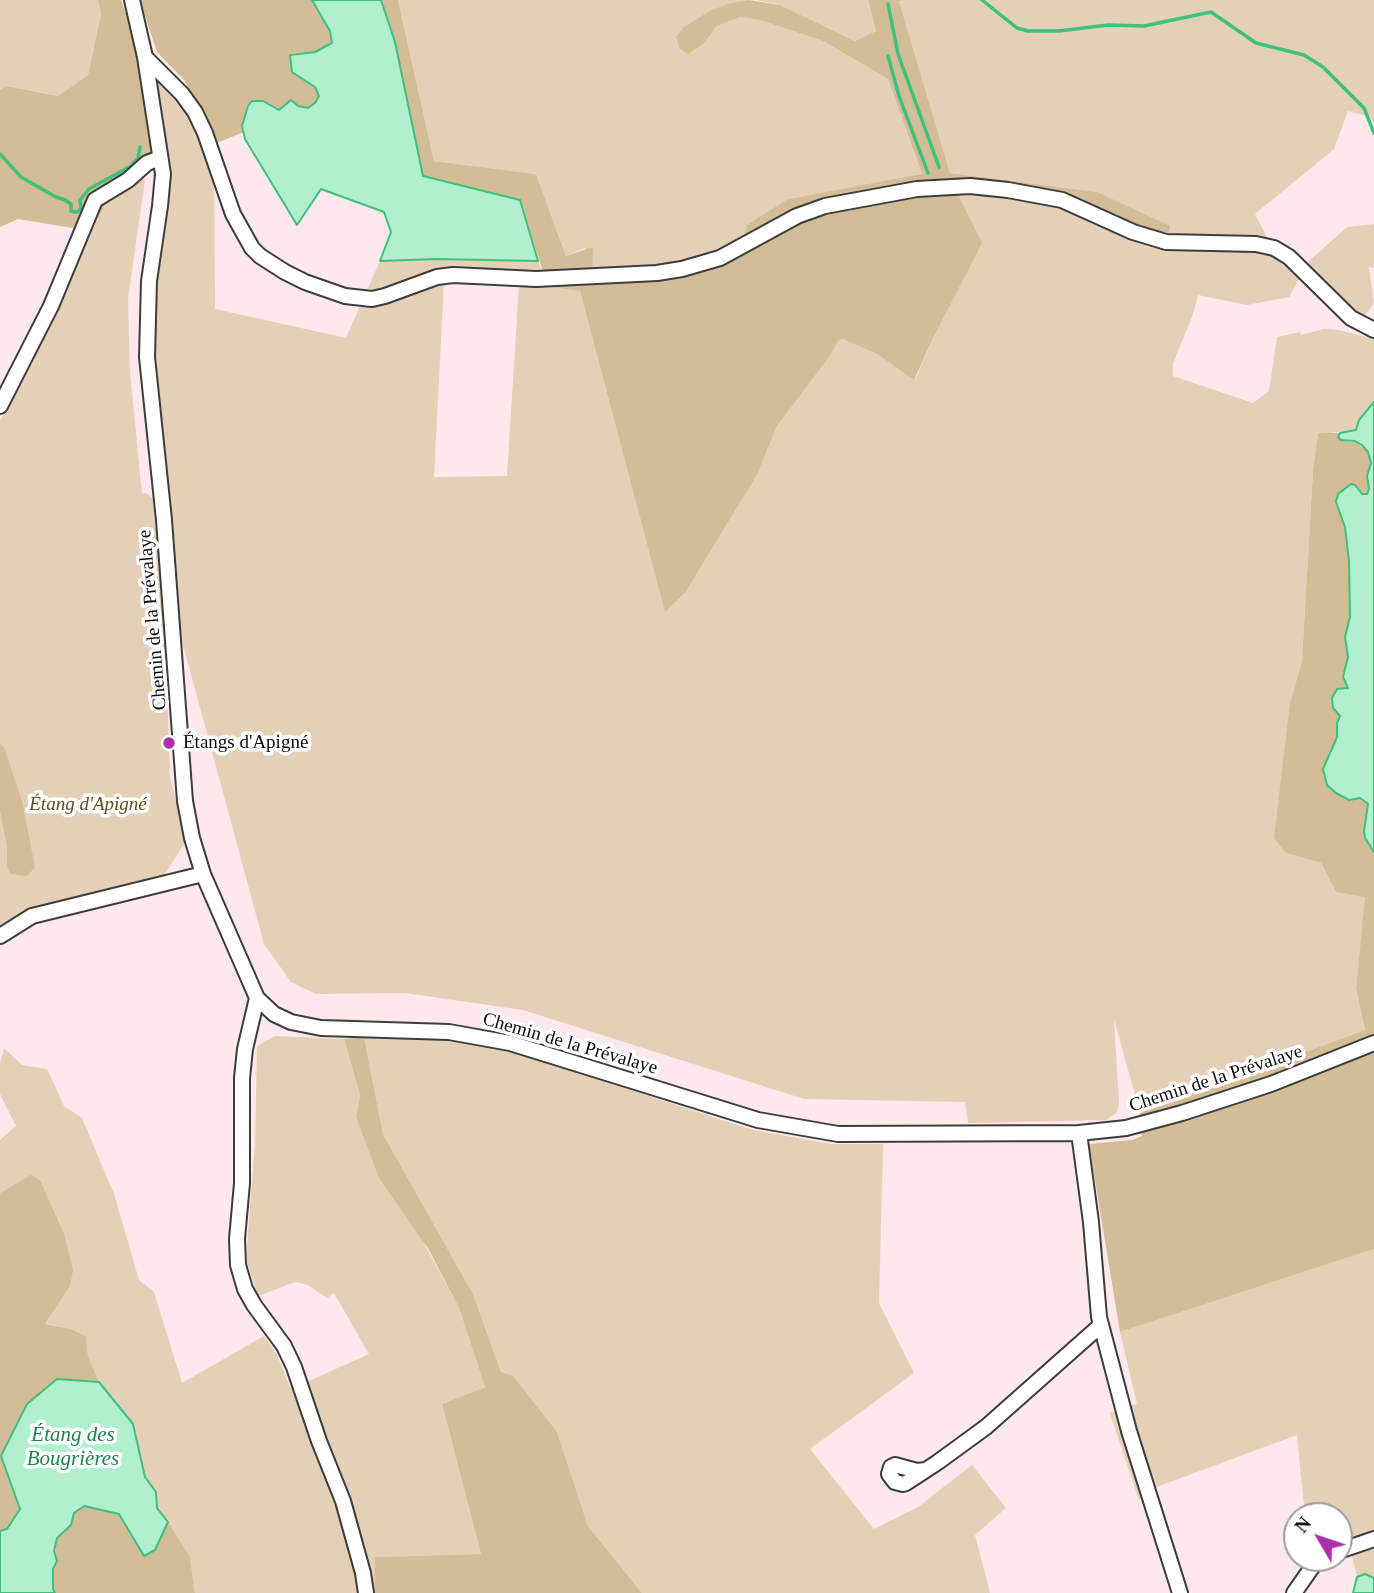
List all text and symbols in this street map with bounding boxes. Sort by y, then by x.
street label: Chemin de la Prévalaye [134,529,172,711]
place label: Étangs d'Apigné [183,732,308,754]
marker: Étangs d'Apigné [161,735,177,751]
park label: Étang d'Apigné [29,794,147,816]
street label: Chemin de la Prévalaye [480,1008,660,1080]
street label: Chemin de la Prévalaye [1126,1040,1306,1118]
water label: Étang des Bougrières [27,1422,119,1472]
north arrow [1283,1502,1353,1572]
text: N [1290,1513,1315,1537]

